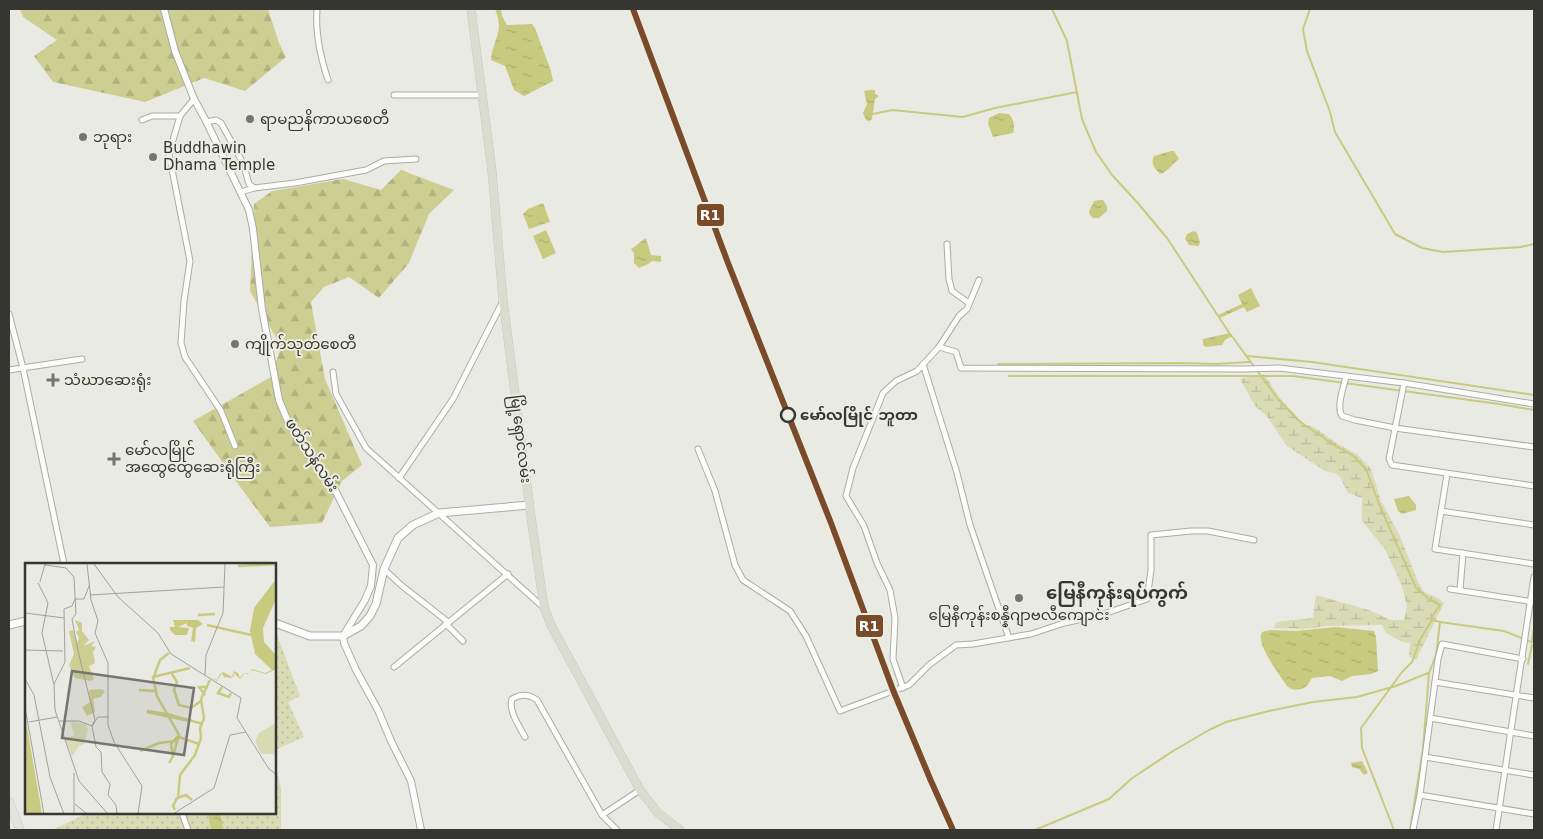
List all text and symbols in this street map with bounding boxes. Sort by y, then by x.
place label: ရာမညနိကာယစေတီ [260,109,389,131]
marker: ရာမညနိကာယစေတီ [244,113,256,125]
place label: ဘုရား [93,128,132,149]
marker: ဘုရား [77,131,89,143]
place label: Buddhawin Dhama Temple [163,139,275,174]
marker: Buddhawin Dhama Temple [147,151,159,163]
line badge: R1 [696,203,725,227]
text: R1 [700,207,720,223]
place label: ကျိုက်သုတ်စေတီ [245,334,357,356]
marker: ကျိုက်သုတ်စေတီ [229,338,241,350]
place label: သံဃာဆေးရုံး [64,371,151,392]
marker: သံဃာဆေးရုံး [46,373,60,387]
street label: မြို့ရှောင်လမ်း [504,394,536,485]
place label: မော်လမြိုင် ဘူတာ [800,405,918,427]
marker: မော်လမြိုင် ဘူတာ [780,407,796,423]
street label: ဖတ်သန်လမ်း [279,414,343,497]
place label: မော်လမြိုင် အထွေထွေဆေးရုံကြီး [125,440,260,479]
marker: မော်လမြိုင် အထွေထွေဆေးရုံကြီး [107,452,121,466]
inset map [25,563,276,814]
district label: မြေနီကုန်းရပ်ကွက် [1046,581,1188,607]
marker: မြေနီကုန်းစန္နီဂျာဗလီကျောင်း [1013,592,1025,604]
place label: မြေနီကုန်းစန္နီဂျာဗလီကျောင်း [928,605,1110,628]
line badge: R1 [855,614,884,638]
text: R1 [859,618,879,634]

